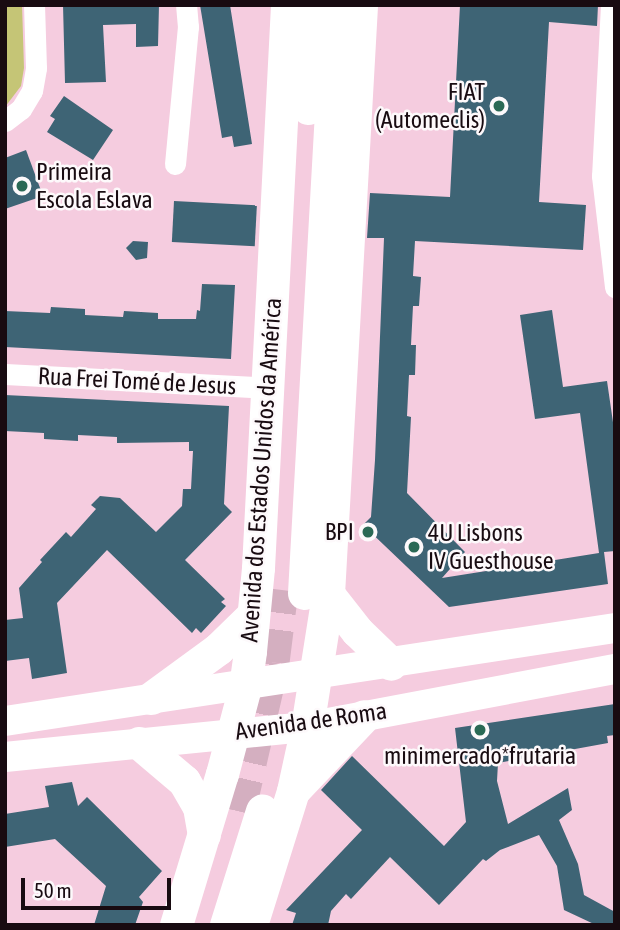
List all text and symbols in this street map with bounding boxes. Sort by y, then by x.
place label: FIAT (Automeclis) [375,78,485,134]
marker: FIAT (Automeclis) [491,98,507,114]
place label: Primeira Escola Eslava [36,158,153,214]
marker: Primeira Escola Eslava [14,178,30,194]
street label: Avenida dos Estados Unidos da América [235,297,287,643]
street label: Rua Frei Tomé de Jesus [37,361,237,401]
place label: BPI [325,518,354,546]
place label: 4U Lisbons IV Guesthouse [428,519,554,575]
marker: BPI [360,524,376,540]
marker: 4U Lisbons IV Guesthouse [406,539,422,555]
street label: Avenida de Roma [233,696,389,746]
marker: minimercado*frutaria [472,722,488,738]
place label: minimercado*frutaria [384,742,576,770]
scale bar [24,864,175,908]
text: 50 m [34,878,72,902]

